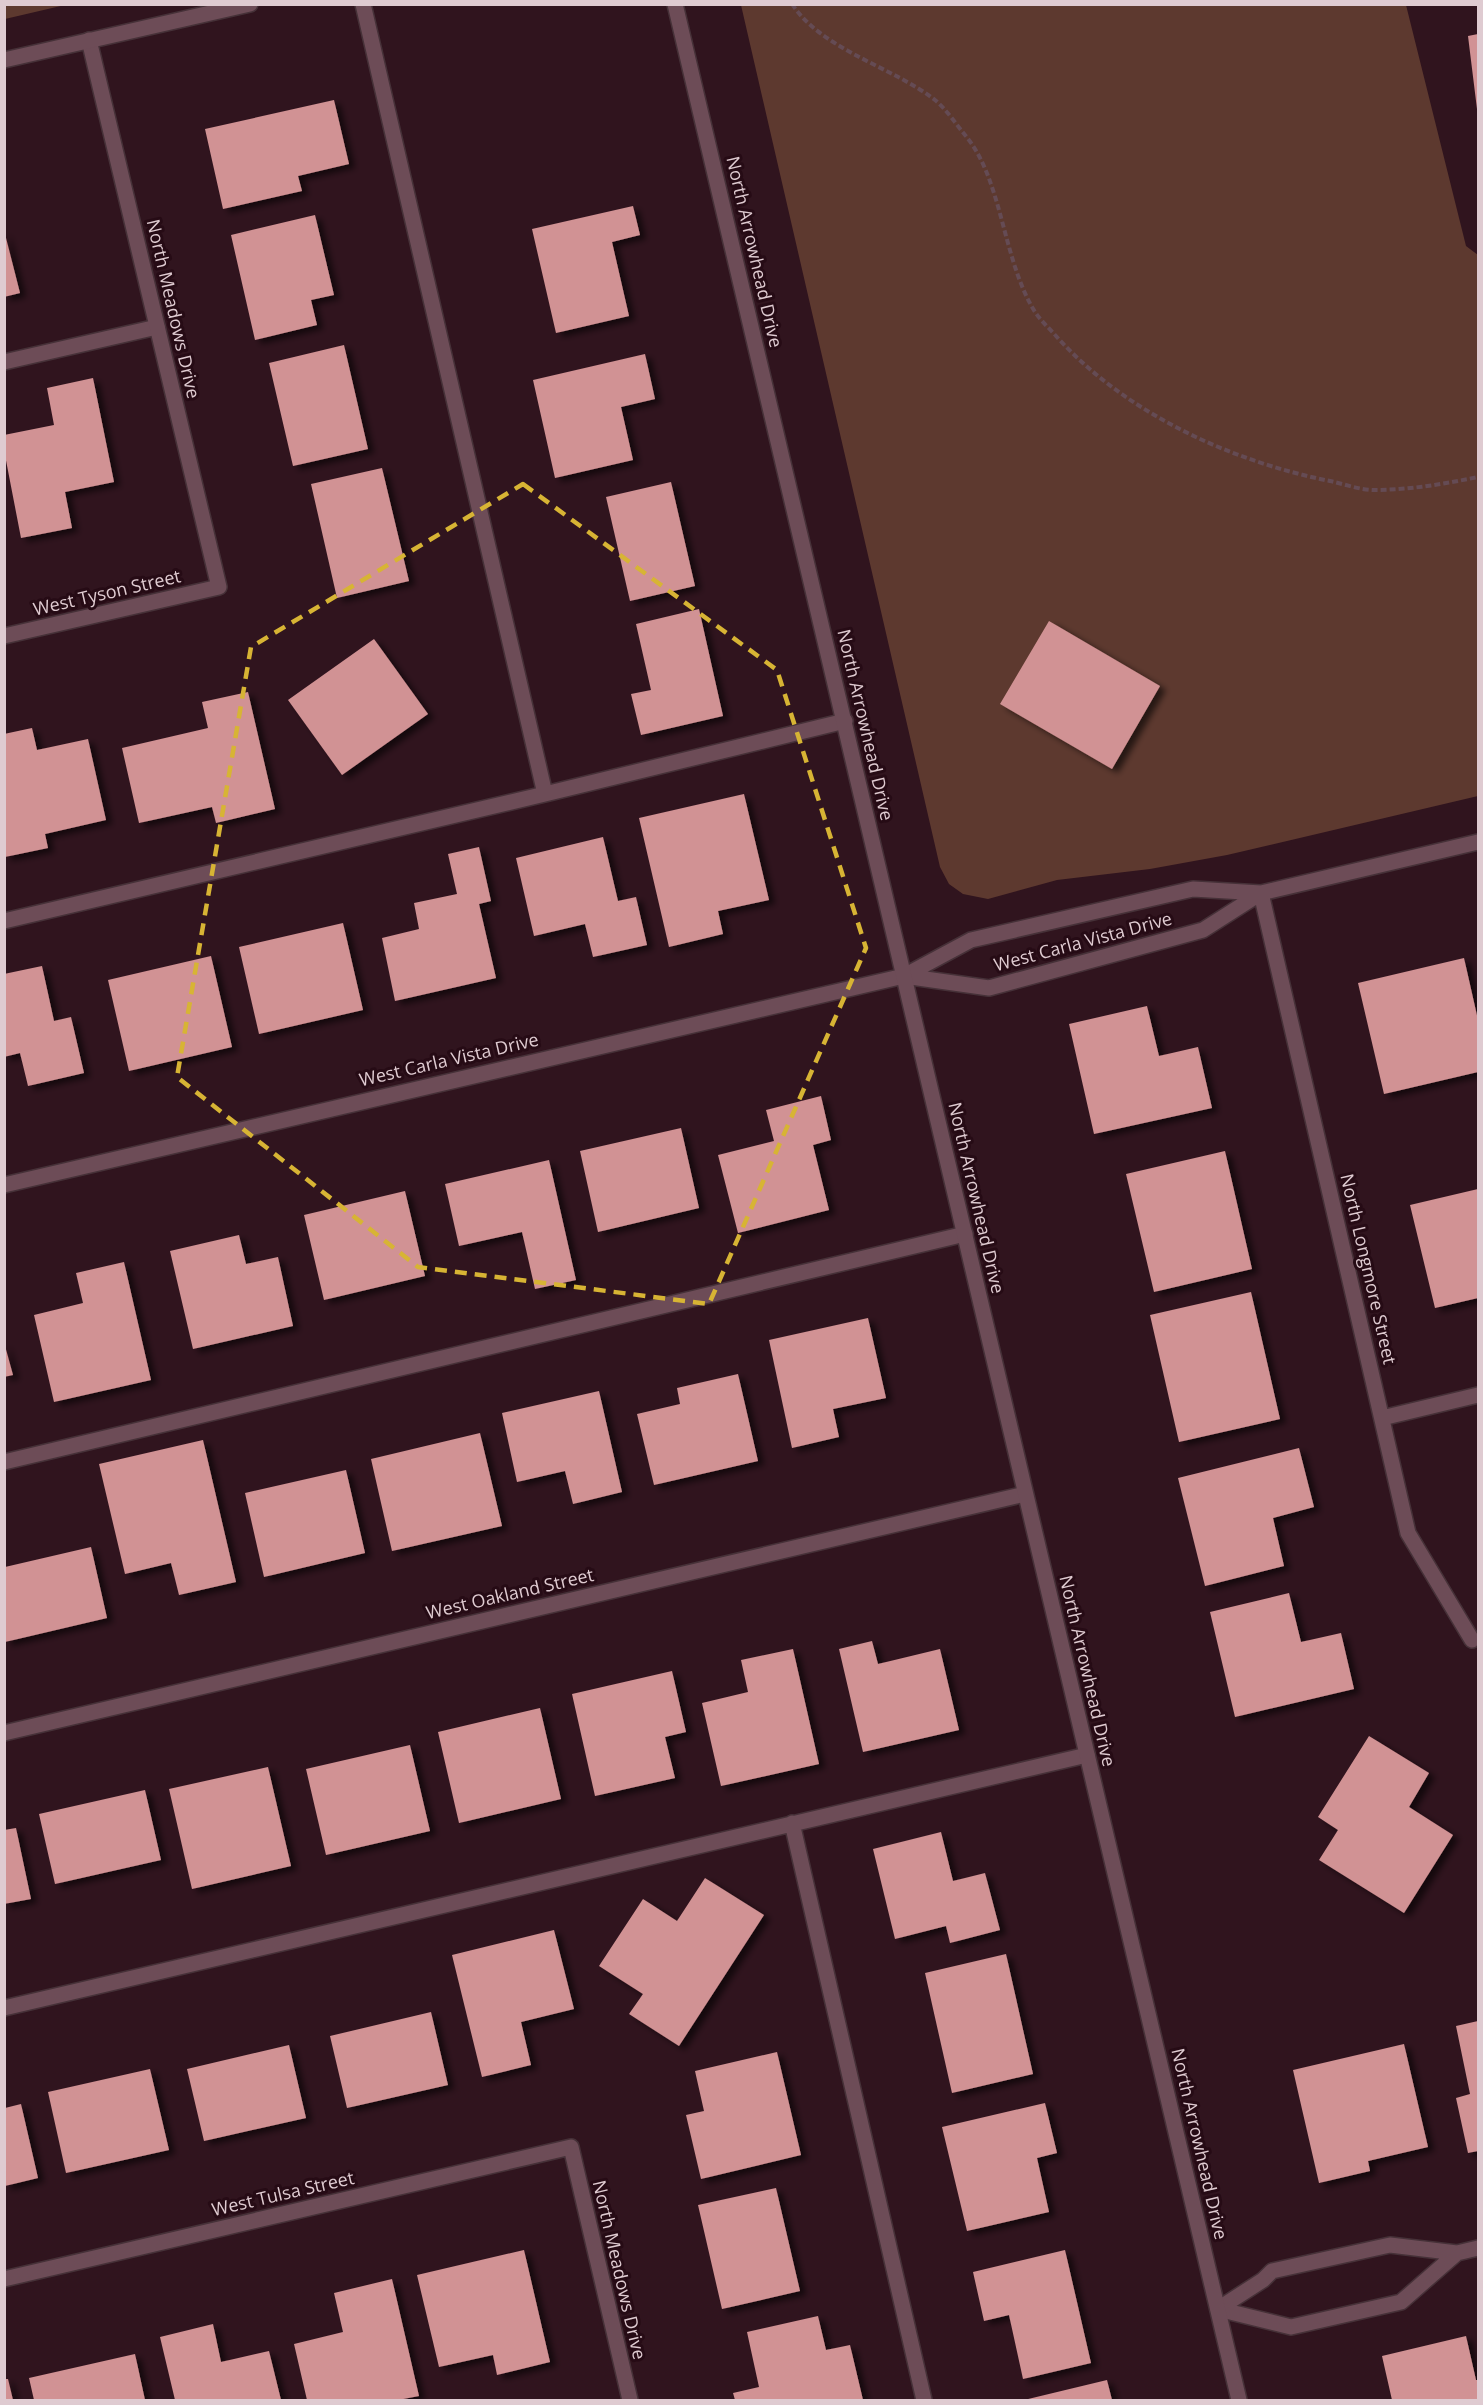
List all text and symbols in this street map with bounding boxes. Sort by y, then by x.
street label: North Arrowhead Drive [721,154,789,350]
street label: North Meadows Drive [142,217,206,401]
street label: West Tyson Street [31,563,183,621]
street label: North Arrowhead Drive [832,627,900,823]
street label: West Carla Vista Drive [991,906,1174,976]
street label: West Carla Vista Drive [357,1027,541,1091]
street label: North Arrowhead Drive [943,1100,1011,1296]
street label: North Longmore Street [1335,1171,1403,1366]
street label: West Oakland Street [424,1562,596,1624]
street label: North Arrowhead Drive [1054,1573,1122,1769]
street label: North Arrowhead Drive [1166,2046,1234,2242]
street label: West Tulsa Street [209,2165,356,2221]
street label: North Meadows Drive [588,2178,652,2362]

